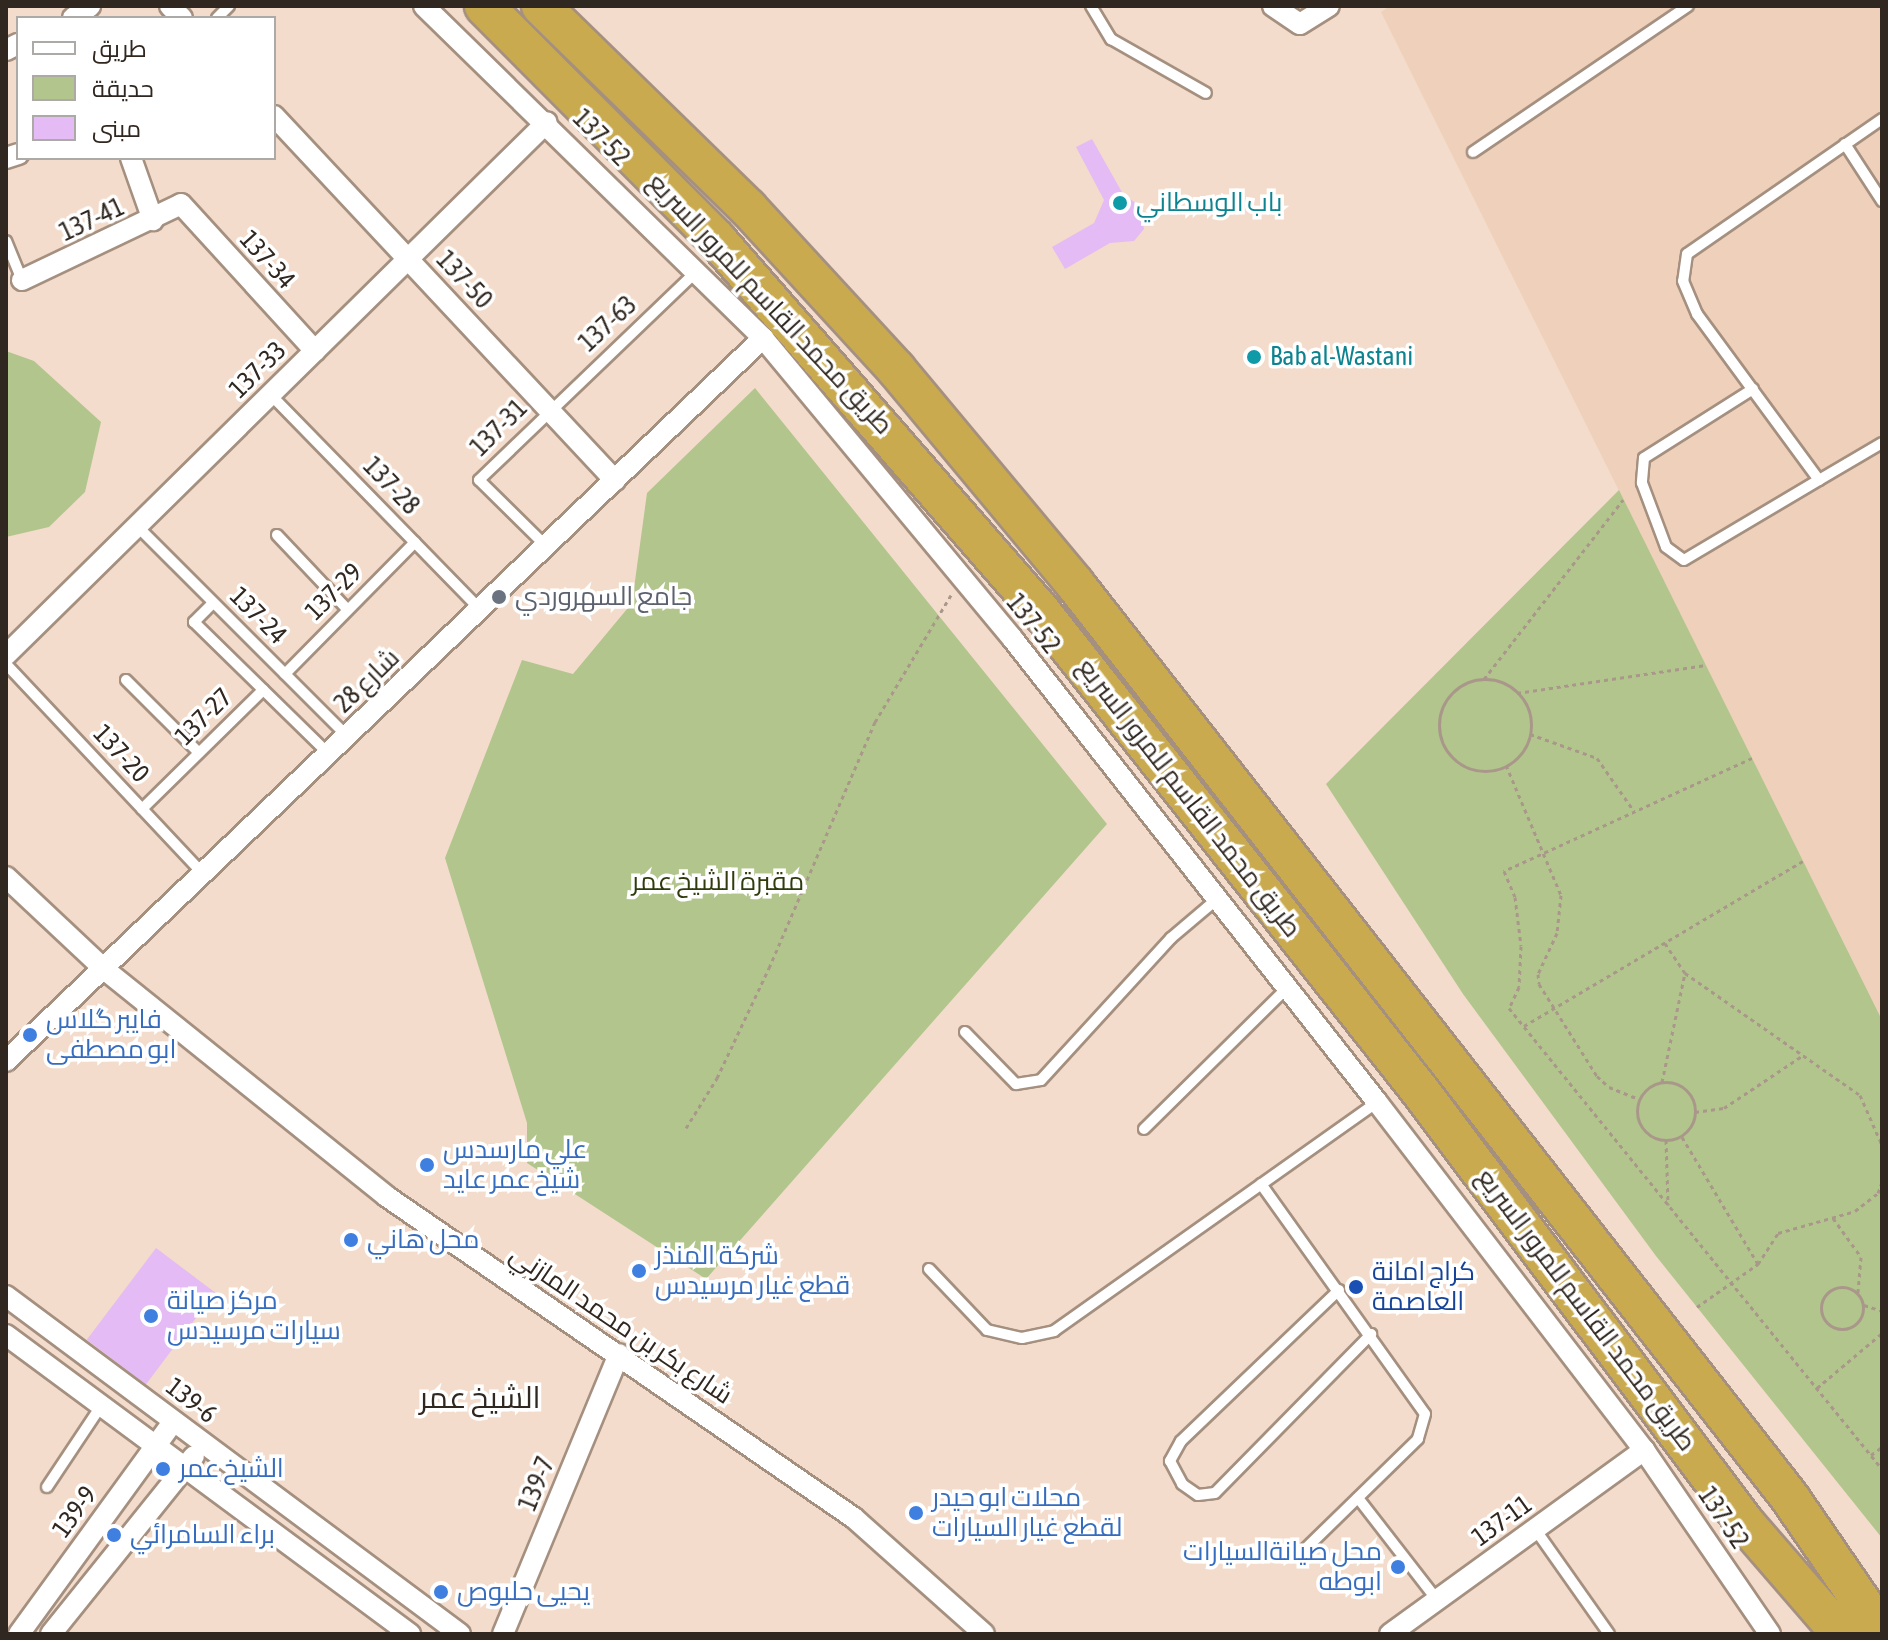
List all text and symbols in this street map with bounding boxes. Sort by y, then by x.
legend [16,16,276,160]
text: طريق [92,35,147,62]
text: حديقة [92,75,154,102]
street label: 137-52 [566,103,636,173]
text: مبنى [92,115,141,142]
street label: طريق محمد القاسم للمرور السريع [641,167,899,441]
place label: باب الوسطاني [1136,187,1282,219]
street label: 137-41 [55,192,129,248]
marker: باب الوسطاني [1111,194,1129,212]
street label: 137-34 [233,224,301,296]
street label: 137-50 [430,245,498,315]
street label: 137-63 [573,290,643,358]
street label: 137-33 [223,335,293,405]
place label: Bab al-Wastani [1270,341,1413,373]
marker: Bab al-Wastani [1245,348,1263,366]
street label: 137-31 [464,393,534,463]
street label: 137-28 [356,451,426,521]
street label: 137-29 [299,557,369,627]
street label: 137-24 [223,581,293,651]
place label: جامع السهروردي [515,581,692,613]
marker: جامع السهروردي [490,588,508,606]
street label: 137-52 [1000,588,1066,660]
street label: شارع 28 [328,643,406,719]
street label: طريق محمد القاسم للمرور السريع [1070,652,1308,944]
street label: 137-27 [169,682,239,752]
street label: 137-20 [87,719,155,789]
park label: مقبرة الشيخ عمر [632,866,804,898]
place label: فايبر گلاس ابو مصطفى [46,1004,176,1066]
marker: فايبر گلاس ابو مصطفى [21,1026,39,1044]
place label: علي مارسدس شيخ عمر عايد [443,1134,587,1196]
marker: علي مارسدس شيخ عمر عايد [418,1156,436,1174]
street label: طريق محمد القاسم للمرور السريع [1470,1163,1702,1457]
place label: محل هاني [367,1224,479,1256]
marker: محل هاني [342,1231,360,1249]
street label: شارع بكر بن محمد المازني [504,1239,738,1411]
place label: شركة المنذر قطع غيار مرسيدس [655,1240,850,1302]
place label: كراج امانة العاصمة [1372,1256,1475,1318]
marker: شركة المنذر قطع غيار مرسيدس [630,1262,648,1280]
marker: كراج امانة العاصمة [1347,1278,1365,1296]
place label: مركز صيانة سيارات مرسيدس [167,1285,341,1346]
marker: مركز صيانة سيارات مرسيدس [142,1307,160,1325]
street label: 139-6 [160,1372,222,1430]
district label: الشيخ عمر [420,1379,540,1415]
street label: 139-7 [512,1452,562,1516]
place label: الشيخ عمر [179,1453,284,1485]
marker: الشيخ عمر [154,1460,172,1478]
street label: 139-9 [46,1480,104,1544]
street label: 137-52 [1691,1481,1755,1555]
place label: محلات ابو حيدر لقطع غيار السيارات [932,1482,1123,1544]
street label: 137-11 [1466,1489,1538,1553]
marker: محلات ابو حيدر لقطع غيار السيارات [907,1504,925,1522]
place label: براء السامرائي [130,1519,275,1551]
marker: براء السامرائي [105,1526,123,1544]
place label: محل صيانةالسيارات ابوطه [1183,1536,1382,1598]
marker: محل صيانةالسيارات ابوطه [1389,1558,1407,1576]
place label: يحيى حلبوص [457,1576,590,1608]
marker: يحيى حلبوص [432,1583,450,1601]

